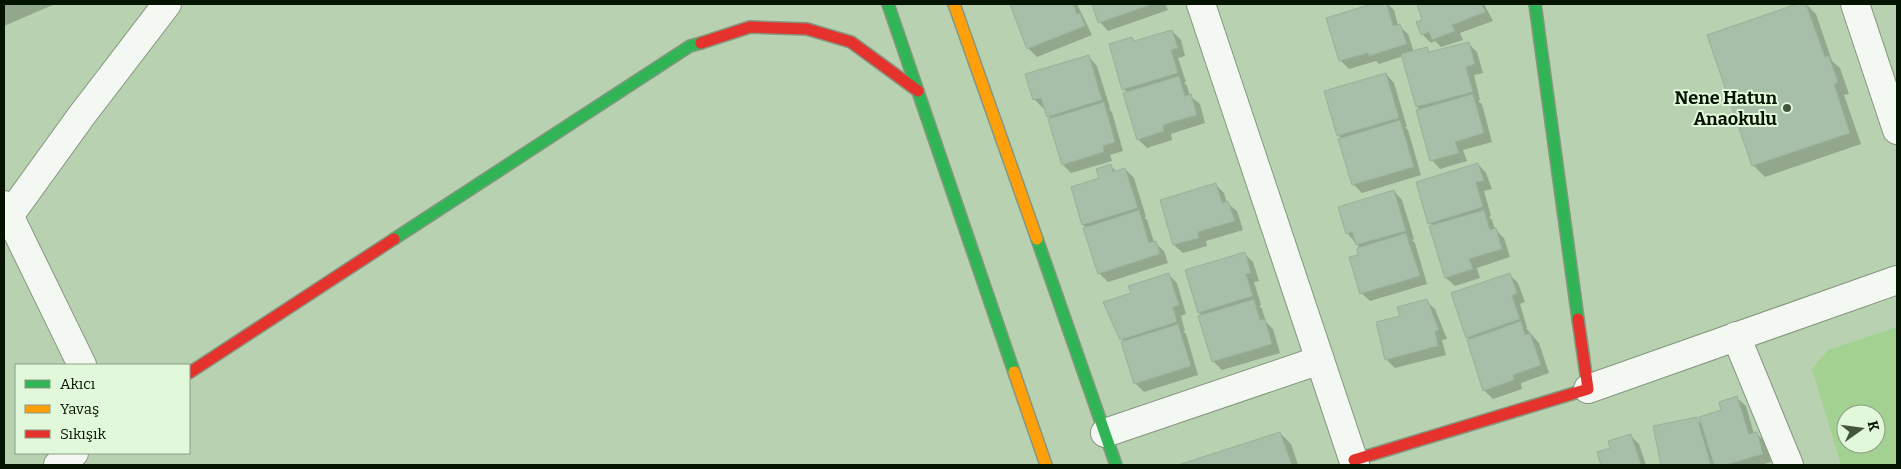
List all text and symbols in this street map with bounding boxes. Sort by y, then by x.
place label: Nene Hatun Anaokulu [1675,87,1778,130]
marker: Nene Hatun Anaokulu [1781,102,1793,114]
legend [15,364,190,454]
text: Akıcı [60,375,96,393]
text: Yavaş [60,400,99,418]
north arrow [1836,404,1886,454]
text: K [1864,419,1883,433]
text: Sıkışık [60,425,107,443]

